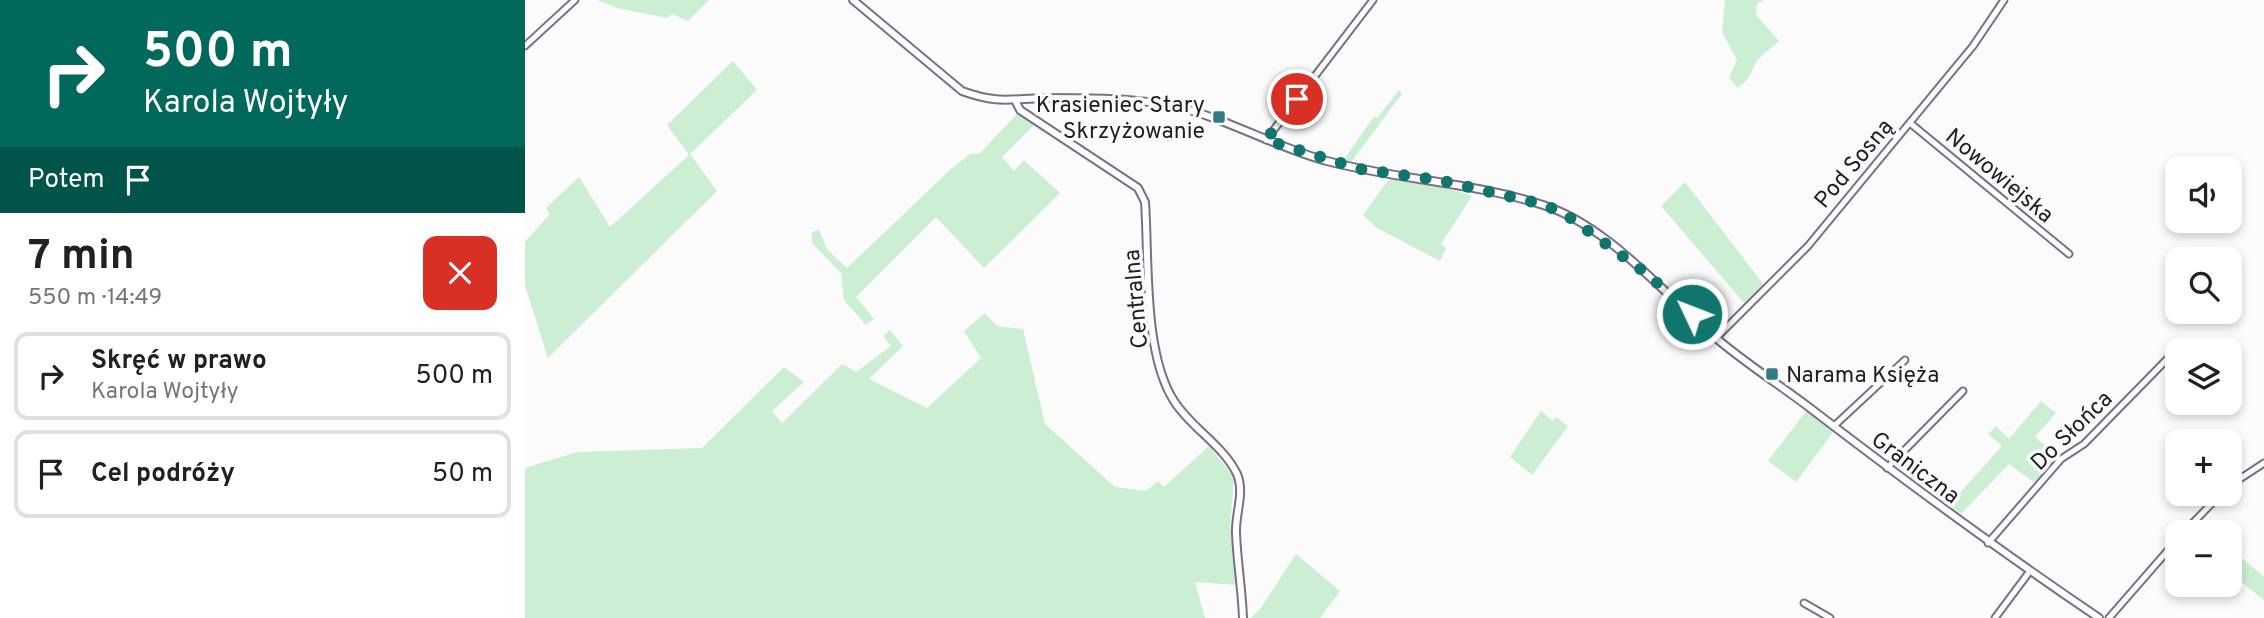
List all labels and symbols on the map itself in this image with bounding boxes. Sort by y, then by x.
pin [1267,69,1327,129]
place label: Krasieniec Stary Skrzyżowanie [1036,92,1205,147]
marker: Krasieniec Stary Skrzyżowanie [1211,109,1227,125]
street label: Pod Sosną [1809,114,1901,215]
street label: Nowowiejska [1938,123,2059,231]
street label: Centralna [1119,248,1156,350]
position arrow [1655,277,1729,351]
place label: Narama Księża [1786,362,1939,391]
marker: Narama Księża [1764,366,1780,382]
street label: Do Słońca [2026,386,2120,478]
street label: Graniczna [1864,426,1965,512]

